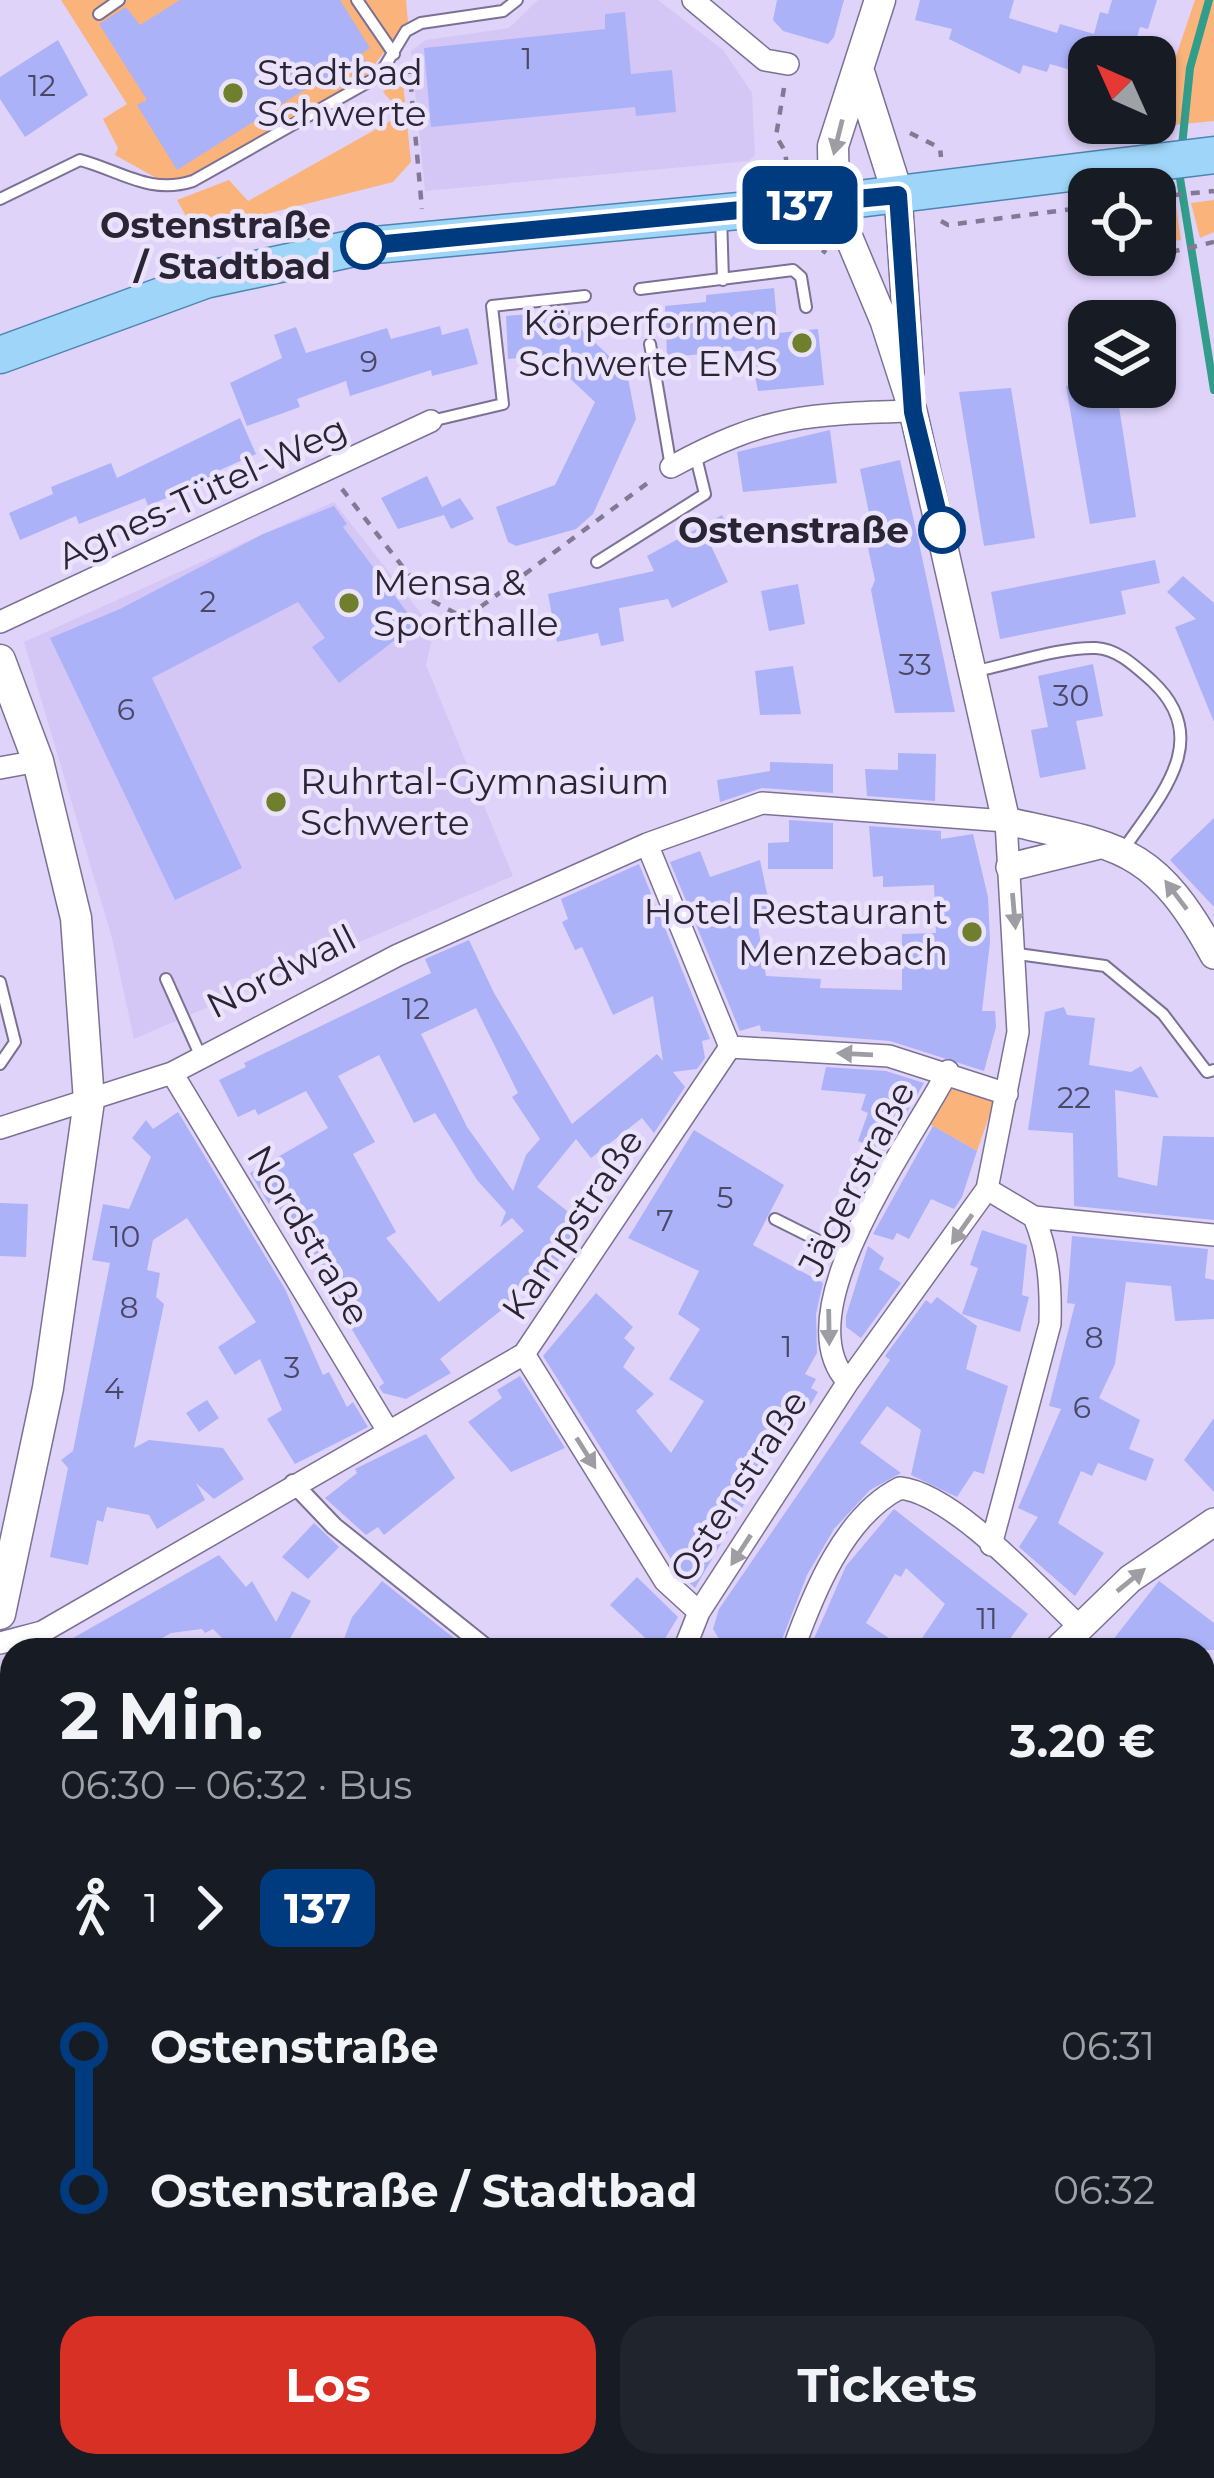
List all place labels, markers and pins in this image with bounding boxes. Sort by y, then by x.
place label: Stadtbad Schwerte [257,50,427,135]
marker: Stadtbad Schwerte [220,80,246,106]
place label: Ostenstraße / Stadtbad [100,203,331,288]
marker: Ostenstraße / Stadtbad [342,224,386,268]
place label: Körperformen Schwerte EMS [518,300,778,385]
marker: Körperformen Schwerte EMS [789,330,815,356]
place label: Ostenstraße [678,508,909,552]
marker: Ostenstraße [920,508,964,552]
place label: Mensa & Sporthalle [373,560,558,645]
marker: Mensa & Sporthalle [336,590,362,616]
place label: Ruhrtal-Gymnasium Schwerte [300,759,669,844]
marker: Ruhrtal-Gymnasium Schwerte [263,789,289,815]
place label: Hotel Restaurant Menzebach [644,889,948,974]
marker: Hotel Restaurant Menzebach [959,919,985,945]

